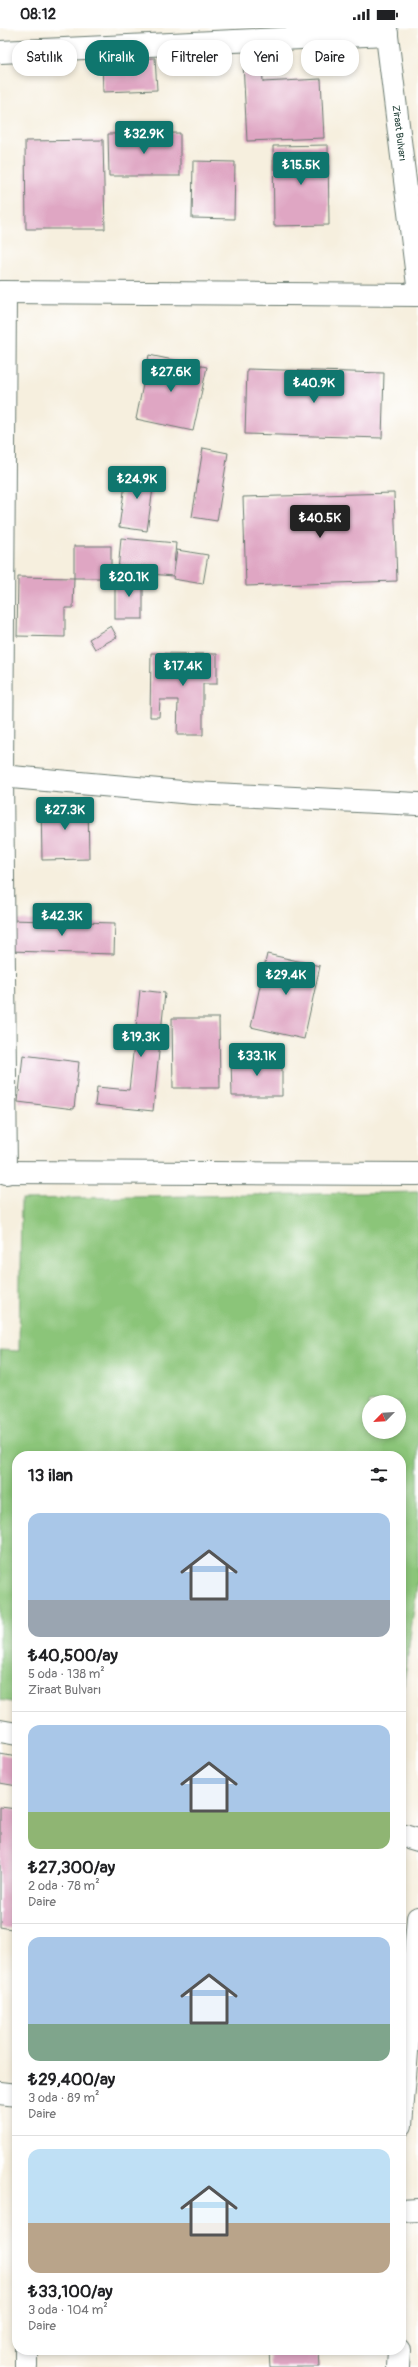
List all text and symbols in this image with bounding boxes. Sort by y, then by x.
text: 08:12 [20,5,56,24]
chip: Satılık [12,40,77,76]
chip: Kiralık [85,40,149,76]
chip: Filtreler [157,40,232,76]
chip: Yeni [240,40,293,76]
chip: Daire [301,40,359,76]
street label: Ziraat Bulvarı [390,104,408,162]
pin: ₺32.9K [111,121,177,155]
text: ₺32.9K [124,126,164,142]
pin: ₺15.5K [268,152,334,186]
text: ₺15.5K [282,157,320,173]
pin: ₺27.6K [138,359,204,393]
text: ₺27.6K [151,364,191,380]
pin: ₺40.9K [281,370,347,404]
text: ₺40.9K [293,375,335,391]
pin: ₺24.9K [104,466,170,500]
text: ₺24.9K [117,471,157,487]
pin: ₺40.5K [287,505,353,539]
text: ₺40.5K [299,510,341,526]
pin: ₺20.1K [96,564,162,598]
text: ₺20.1K [109,569,149,585]
pin: ₺17.4K [150,653,216,687]
text: ₺17.4K [164,658,202,674]
pin: ₺27.3K [32,797,98,831]
text: ₺27.3K [45,802,85,818]
pin: ₺42.3K [29,903,95,937]
text: ₺42.3K [42,908,82,924]
pin: ₺29.4K [253,962,319,996]
text: ₺29.4K [266,967,306,983]
pin: ₺19.3K [108,1024,174,1058]
text: ₺19.3K [122,1029,160,1045]
pin: ₺33.1K [224,1043,290,1077]
text: ₺33.1K [238,1048,276,1064]
north arrow [362,1395,406,1439]
map controls [362,1395,406,1439]
icon: filters [368,1464,390,1486]
text: 13 ilan [28,1465,73,1486]
icon: home [173,1539,245,1611]
text: ₺40,500/ay [28,1645,118,1666]
text: 5 oda · 138 m² [28,1666,105,1682]
text: Ziraat Bulvarı [28,1682,101,1698]
icon: home [173,1751,245,1823]
text: ₺27,300/ay [28,1857,115,1878]
text: 2 oda · 78 m² [28,1878,100,1894]
text: Daire [28,1894,56,1910]
icon: home [173,1963,245,2035]
text: ₺29,400/ay [28,2069,115,2090]
text: 3 oda · 89 m² [28,2090,99,2106]
text: Daire [28,2106,56,2122]
icon: home [173,2175,245,2247]
text: ₺33,100/ay [28,2281,113,2302]
text: 3 oda · 104 m² [28,2302,108,2318]
text: Daire [28,2318,56,2334]

